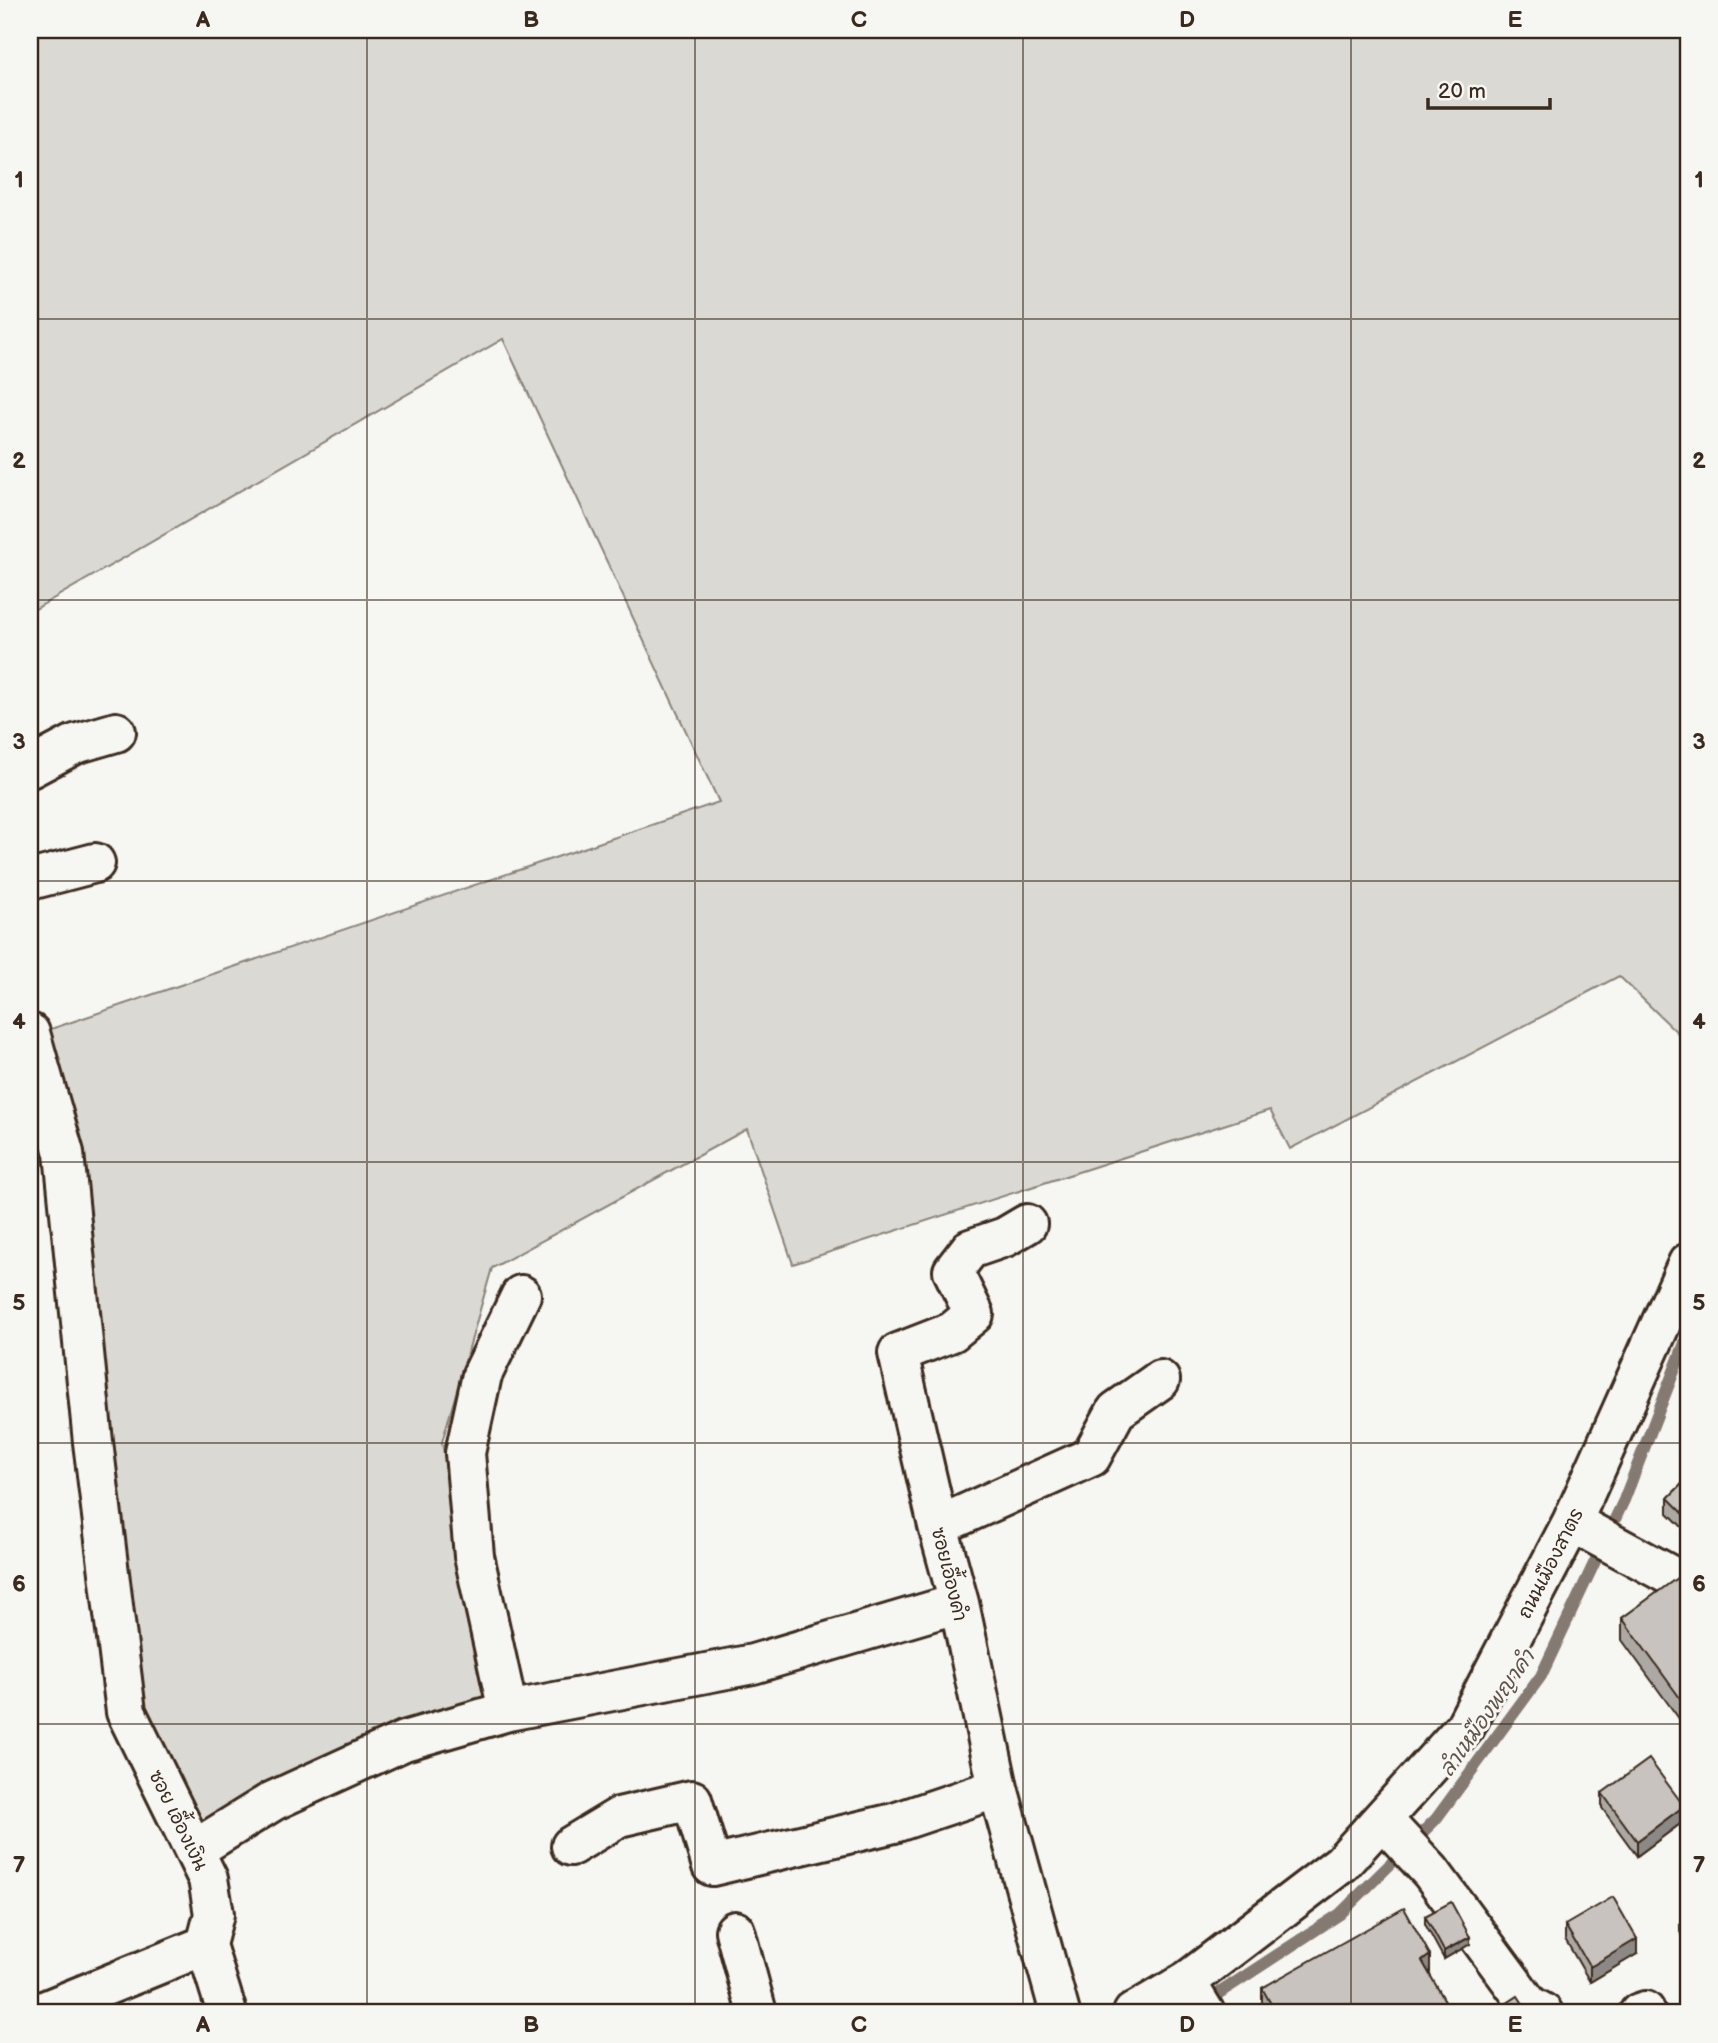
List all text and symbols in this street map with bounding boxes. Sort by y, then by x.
text: A [195,6,211,34]
text: B [523,6,539,34]
text: C [851,6,867,34]
text: D [1179,6,1195,34]
text: E [1508,6,1523,34]
scale bar [1428,66,1550,110]
text: 20 m [1438,79,1486,104]
text: 1 [14,166,24,194]
text: 1 [1694,166,1704,194]
text: 2 [12,447,26,475]
text: 2 [1692,447,1706,475]
text: 3 [12,728,26,756]
text: 3 [1692,728,1706,756]
text: 4 [12,1008,26,1036]
text: 4 [1692,1008,1706,1036]
text: 5 [12,1289,26,1317]
text: 5 [1692,1289,1706,1317]
street label: ถนนเมืองสาตร [1513,1504,1589,1623]
street label: ซอยเอื้องคำ [926,1524,977,1624]
text: 6 [12,1570,26,1598]
text: 6 [1692,1570,1706,1598]
water label: ลำเหมืองพญาคำ [1434,1643,1541,1781]
street label: ซอย เอื้องเงิน [143,1764,217,1875]
text: 7 [13,1851,26,1879]
text: 7 [1693,1851,1706,1879]
text: A [195,2011,211,2039]
text: B [523,2011,539,2039]
text: C [851,2011,867,2039]
text: D [1179,2011,1195,2039]
text: E [1508,2011,1523,2039]

